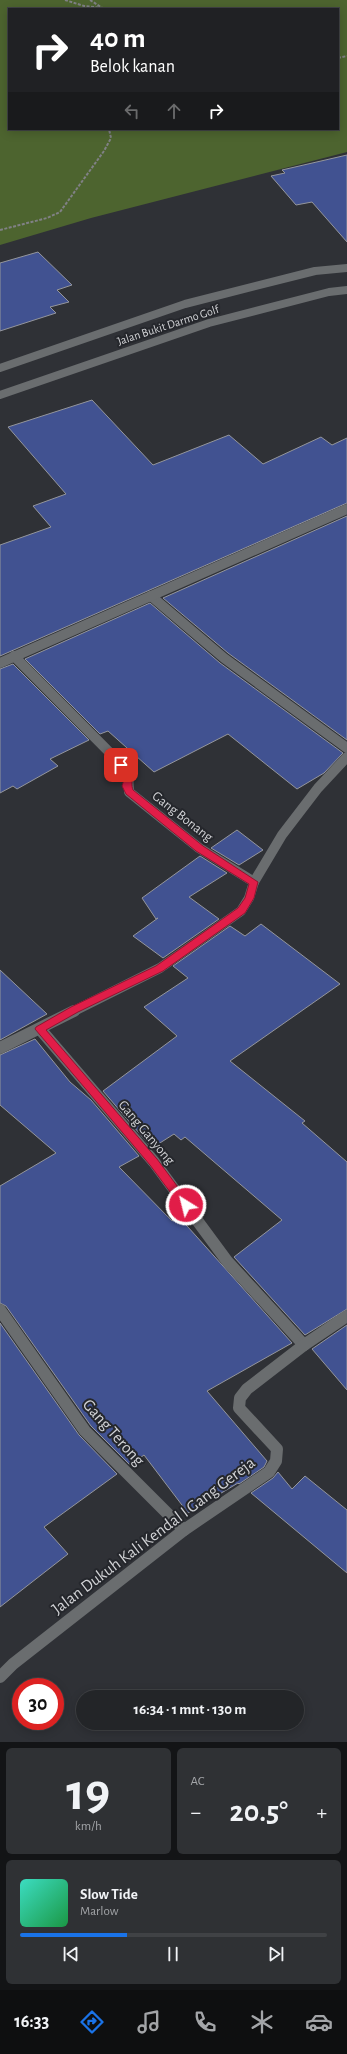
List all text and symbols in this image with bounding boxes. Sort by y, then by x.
icon: right [24,24,76,76]
text: 40 m [90,25,146,53]
text: Belok kanan [90,58,175,76]
icon: left [121,100,143,122]
icon: ahead [163,100,185,122]
icon: right [205,100,227,122]
street label: Jalan Bukit Darmo Golf [116,302,222,347]
pin [104,748,138,782]
icon: arrive [110,754,132,776]
street label: Gang Bonang [149,789,215,845]
street label: Gang Ganyong [115,1098,177,1168]
position arrow [165,1184,207,1226]
street label: Gang Terong [79,1396,148,1470]
street label: Jalan Dukuh Kali Kendal I Gang Gereja [49,1453,259,1618]
speed limit sign: 30 [12,1678,64,1730]
text: 16:34 · 1 mnt · 130 m [134,1702,246,1717]
text: 19 [66,1767,110,1819]
text: AC [191,1775,205,1788]
text: 20.5° [230,1797,288,1827]
text: − [191,1801,201,1823]
text: + [316,1801,327,1823]
text: km/h [75,1820,102,1833]
text: Slow Tide [80,1887,138,1902]
text: Marlow [80,1905,118,1918]
icon: previous [60,1943,82,1965]
icon: pause [162,1943,184,1965]
icon: next [265,1943,287,1965]
icon: directions [78,2008,106,2036]
icon: music [135,2008,163,2036]
icon: phone [191,2008,219,2036]
icon: climate [248,2008,276,2036]
icon: car [305,2008,333,2036]
text: 16:33 [14,2013,49,2031]

